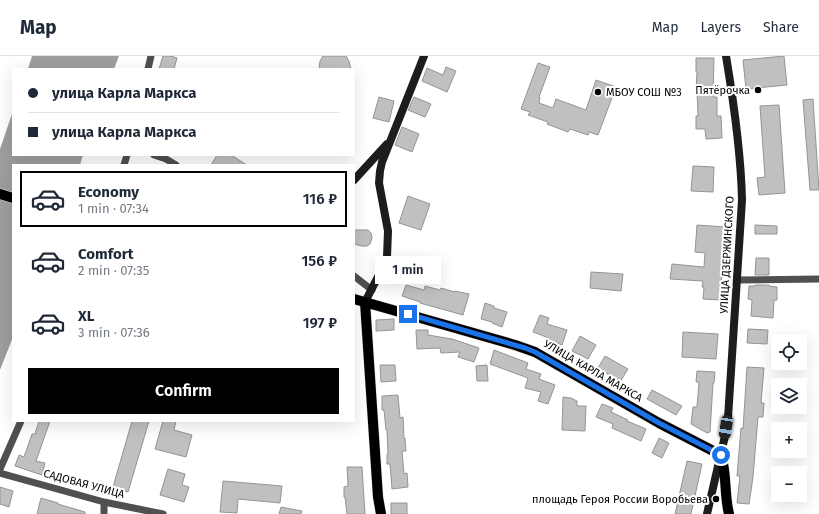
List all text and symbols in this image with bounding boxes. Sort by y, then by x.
text: Map [20,16,57,39]
text: Map [652,19,678,36]
text: Layers [700,19,741,36]
text: Share [763,19,799,36]
text: улица Карла Маркса [52,84,196,102]
place label: Пятёрочка [695,84,750,97]
marker: Пятёрочка [753,85,763,95]
place label: МБОУ СОШ №3 [606,86,682,99]
marker: МБОУ СОШ №3 [593,87,603,97]
text: улица Карла Маркса [52,123,196,141]
icon: car [30,181,66,217]
text: Economy [78,183,139,201]
text: 116 ₽ [303,190,337,208]
street label: УЛИЦА ДЗЕРЖИНСКОГО [717,196,737,314]
text: 1 min · 07:34 [78,201,149,216]
icon: car [30,243,66,279]
text: Comfort [78,245,134,263]
text: 156 ₽ [301,252,337,270]
callout: 1 min [375,256,441,284]
text: 1 min [392,262,424,277]
text: 2 min · 07:35 [78,263,149,278]
icon: car [30,305,66,341]
route end [399,305,417,323]
text: XL [78,307,94,325]
text: 197 ₽ [303,314,337,332]
text: 3 min · 07:36 [78,325,150,340]
map controls [771,334,807,502]
button: locate [771,334,807,370]
street label: УЛИЦА КАРЛА МАРКСА [541,337,645,405]
button: Confirm [28,368,339,414]
button: layers [771,378,807,414]
car [718,414,734,440]
button: + [771,422,807,458]
route start [712,446,730,464]
button: − [771,466,807,502]
street label: САДОВАЯ УЛИЦА [42,467,127,501]
place label: площадь Героя России Воробьева [532,493,708,506]
marker: площадь Героя России Воробьева [711,494,721,504]

